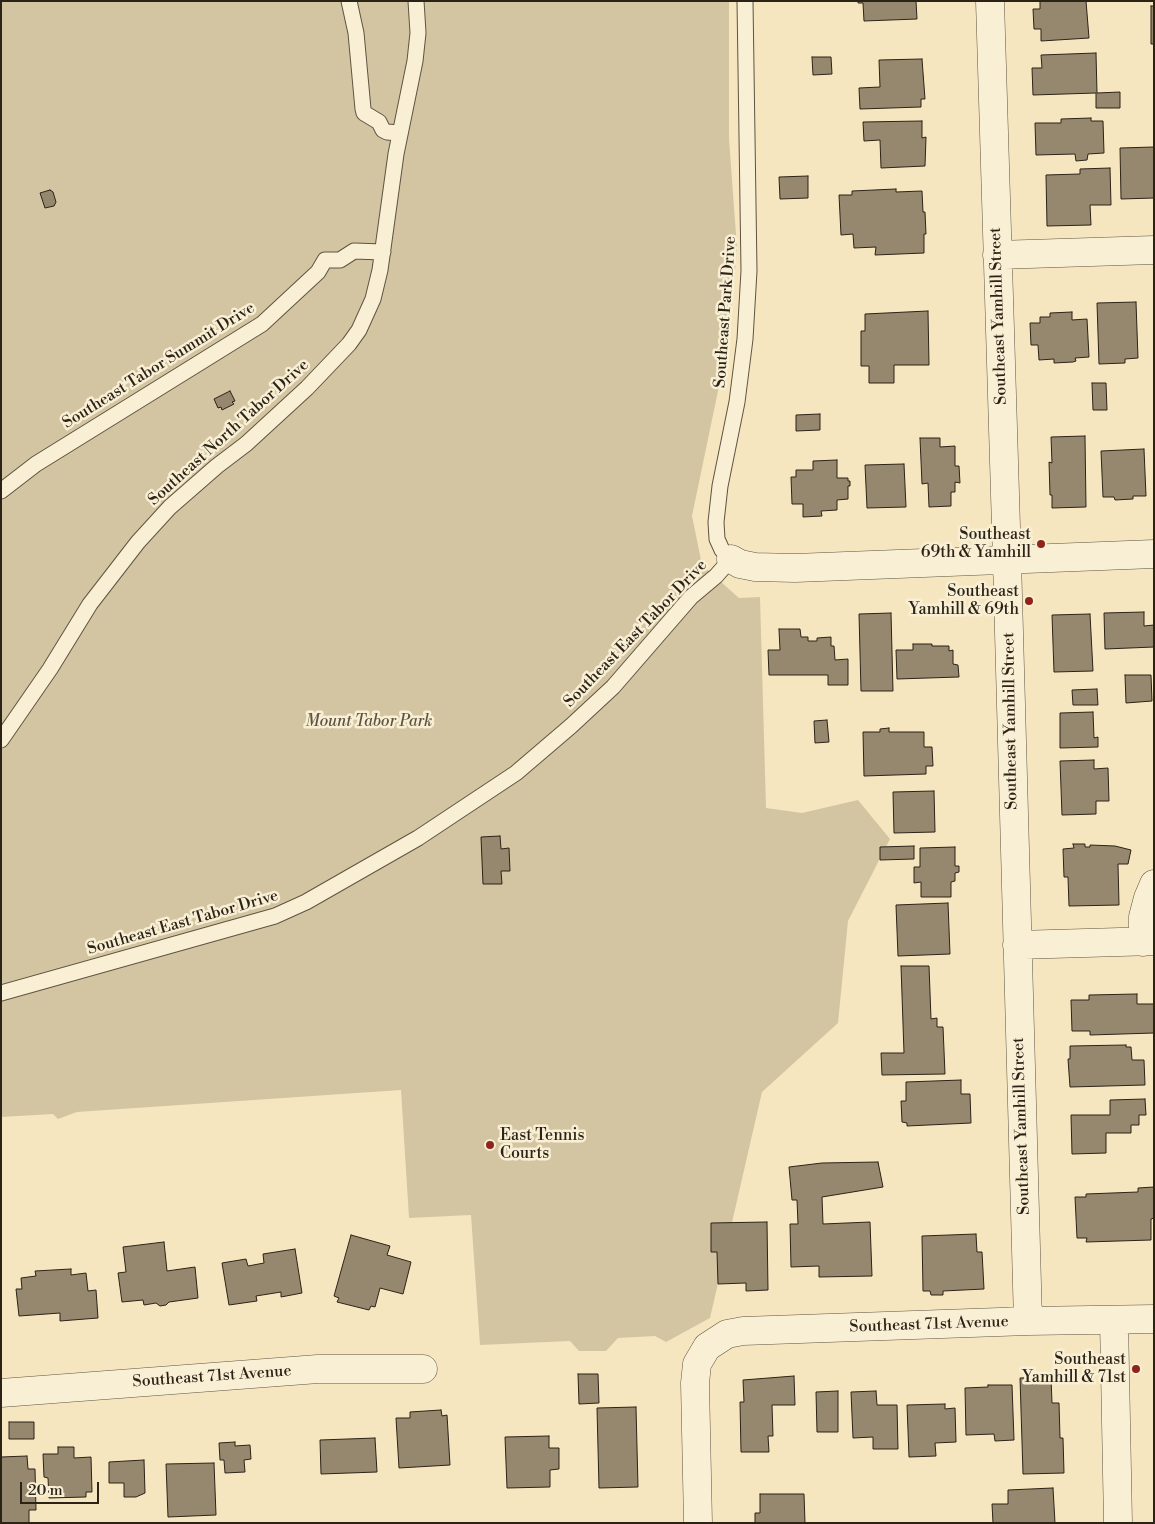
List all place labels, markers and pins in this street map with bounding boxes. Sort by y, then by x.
place label: Southeast 69th & Yamhill [921,525,1031,563]
marker: Southeast 69th & Yamhill [1035,538,1047,550]
place label: Southeast Yamhill & 69th [909,582,1019,620]
marker: Southeast Yamhill & 69th [1023,595,1035,607]
place label: East Tennis Courts [500,1126,584,1164]
marker: East Tennis Courts [484,1139,496,1151]
place label: Southeast Yamhill & 71st [1022,1350,1126,1388]
marker: Southeast Yamhill & 71st [1130,1363,1142,1375]

